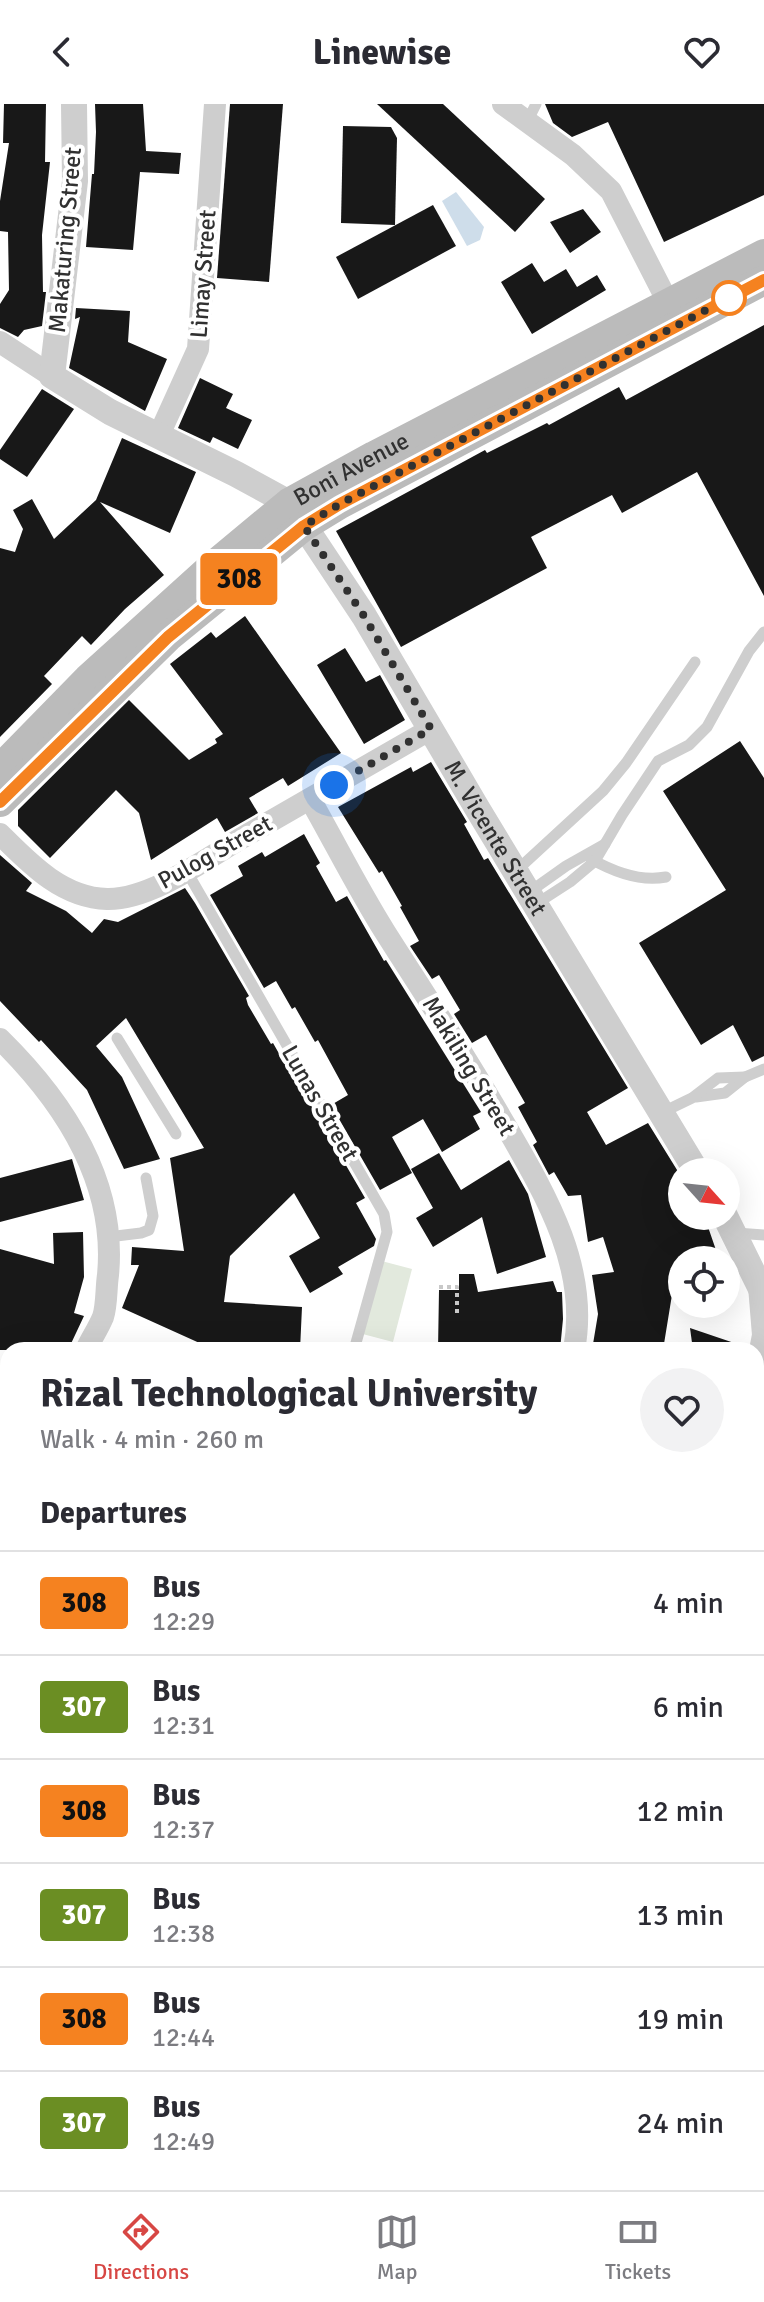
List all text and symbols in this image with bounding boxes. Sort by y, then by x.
icon: back [40,30,84,74]
text: Linewise [313,30,451,75]
icon: heart [680,30,724,74]
street label: Makaturing Street [42,146,88,334]
street label: Limay Street [184,209,222,339]
unlabelled marker [712,281,746,315]
street label: Boni Avenue [288,426,414,513]
line badge: 308 [193,553,285,605]
text: 308 [216,562,262,596]
street label: M. Vicente Street [437,755,553,921]
your location [314,765,354,805]
street label: Pulog Street [153,808,277,896]
street label: Makiling Street [416,991,522,1141]
street label: Lunas Street [275,1040,365,1166]
north arrow [668,1158,740,1230]
map controls [668,1158,740,1318]
button: locate [668,1246,740,1318]
button: heart [640,1368,724,1452]
text: Rizal Technological University [40,1370,538,1417]
text: Walk · 4 min · 260 m [40,1424,264,1456]
text: Departures [40,1495,187,1532]
text: Bus [152,1569,200,1606]
text: 4 min [653,1585,724,1622]
text: 308 [61,1586,107,1620]
text: 12:29 [152,1606,215,1638]
text: Bus [152,1673,200,1710]
text: 6 min [653,1689,724,1726]
text: 307 [61,1690,107,1724]
text: 12:31 [152,1710,215,1742]
text: Bus [152,1777,200,1814]
text: 12 min [637,1793,724,1830]
text: 308 [61,1794,107,1828]
text: 12:37 [152,1814,215,1846]
text: Bus [152,1881,200,1918]
text: 13 min [637,1897,724,1934]
text: 307 [61,1898,107,1932]
text: 12:38 [152,1918,215,1950]
text: Bus [152,1985,200,2022]
text: 19 min [637,2001,724,2038]
text: 308 [61,2002,107,2036]
text: 12:44 [152,2022,215,2054]
text: Bus [152,2089,200,2126]
text: 24 min [637,2105,724,2142]
text: 307 [61,2106,107,2140]
text: 12:49 [152,2126,215,2158]
tab: Directions [93,2210,189,2285]
tab: Map [375,2210,419,2285]
tab: Tickets [605,2210,671,2285]

